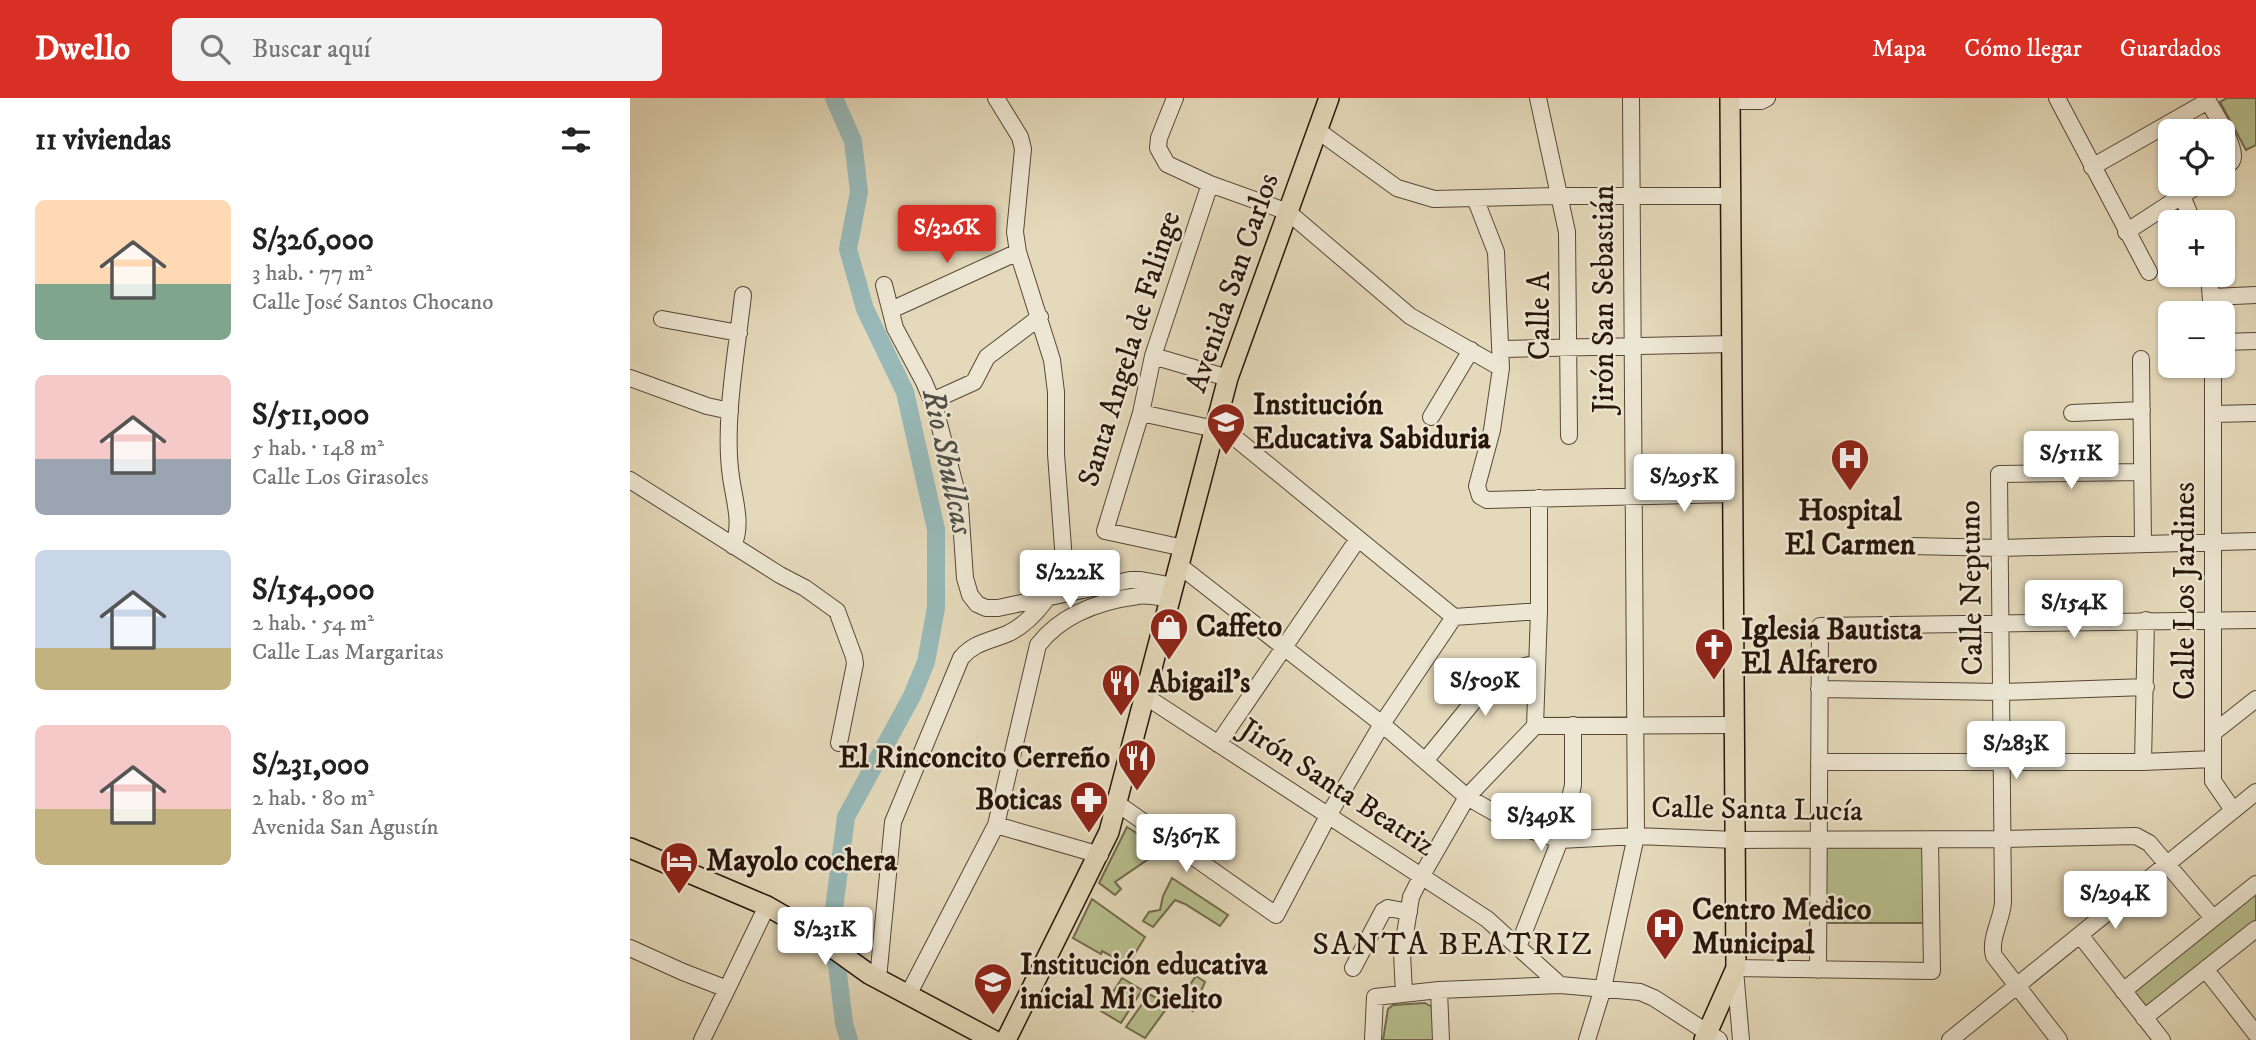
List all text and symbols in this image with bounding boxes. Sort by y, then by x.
search box [172,18,662,81]
text: Dwello [35,29,130,70]
icon: search [196,30,234,68]
text: Buscar aquí [252,33,370,66]
text: Mapa [1872,34,1926,64]
text: Cómo llegar [1964,34,2082,64]
text: Guardados [2120,34,2221,64]
map controls [2158,119,2235,378]
button: locate [2158,119,2235,196]
icon: filters [557,121,595,159]
text: 11 viviendas [35,122,171,159]
street label: Avenida San Carlos [1178,169,1288,397]
street label: Jirón San Sebastián [1586,185,1623,416]
pin: S/326K [890,206,1004,265]
street label: Santa Angela de Falinge [1070,207,1190,491]
button: + [2158,210,2235,287]
text: S/326K [914,213,980,242]
text: S/326,000 [252,222,374,259]
icon: home [91,228,175,312]
text: 3 hab. · 77 m² [252,259,372,288]
street label: Calle A [1522,271,1559,360]
text: Calle José Santos Chocano [252,288,493,317]
button: − [2158,301,2235,378]
water label: Rio Shullcas [912,385,982,540]
place label: Institución Educativa Sabiduria [1253,387,1492,458]
text: S/511,000 [252,397,369,434]
school or university icon: Institución Educativa Sabiduria [1205,401,1247,456]
icon: home [91,403,175,487]
pin: S/511K [2014,432,2128,491]
text: 5 hab. · 148 m² [252,434,384,463]
hospital icon: Hospital El Carmen [1829,437,1871,492]
text: S/511K [2040,439,2102,468]
pin: S/295K [1627,454,1741,514]
text: S/295K [1650,462,1718,491]
text: Calle Los Girasoles [252,463,429,492]
street label: Calle Los Jardines [2167,482,2204,700]
place label: Hospital El Carmen [1784,493,1916,564]
street label: Calle Neptuno [1952,500,1992,676]
pin: S/222K [1013,550,1127,610]
text: S/222K [1036,558,1104,587]
text: S/154,000 [252,572,375,609]
icon: home [91,578,175,662]
pin: S/154K [2017,580,2131,640]
text: S/154K [2041,588,2107,617]
shop icon: Caffeto [1148,606,1190,661]
text: 2 hab. · 54 m² [252,609,374,638]
place label: Caffeto [1196,609,1282,646]
place label: Iglesia Bautista El Alfarero [1741,612,1923,683]
church icon: Iglesia Bautista El Alfarero [1693,626,1735,681]
text: Calle Las Margaritas [252,638,444,667]
pin: S/509K [1428,658,1542,718]
restaurant icon: Abigail's [1100,662,1142,717]
place label: Abigail's [1147,665,1250,702]
text: S/509K [1450,666,1520,695]
street label: Jirón Santa Beatriz [1230,709,1442,865]
pin: S/283K [1959,722,2073,781]
text: S/283K [1983,729,2049,758]
restaurant icon: El Rinconcito Cerreño [1116,737,1158,792]
place label: El Rinconcito Cerreño [839,740,1110,777]
text: S/231,000 [252,747,369,784]
icon: home [91,753,175,837]
pharmacy icon: Boticas [1068,779,1110,834]
place label: Boticas [975,782,1062,819]
text: 2 hab. · 80 m² [252,784,375,813]
street label: Calle Santa Lucía [1651,790,1863,830]
pin: S/349K [1484,794,1598,853]
text: S/349K [1507,801,1575,830]
text: Avenida San Agustín [252,813,439,842]
pin: S/367K [1129,814,1243,874]
text: S/367K [1152,822,1220,851]
hotel icon: Mayolo cochera [658,840,700,895]
place label: Mayolo cochera [706,843,898,880]
pin: S/294K [2058,872,2172,931]
text: S/294K [2080,879,2150,908]
place label: Centro Medico Municipal [1692,892,1871,963]
hospital icon: Centro Medico Municipal [1644,906,1686,961]
pin: S/231K [768,908,882,967]
text: S/231K [794,915,856,944]
district label: SANTA BEATRIZ [1312,925,1594,965]
place label: Institución educativa inicial Mi Cielito [1020,947,1269,1018]
school or university icon: Institución educativa inicial Mi Cielito [972,961,1014,1016]

